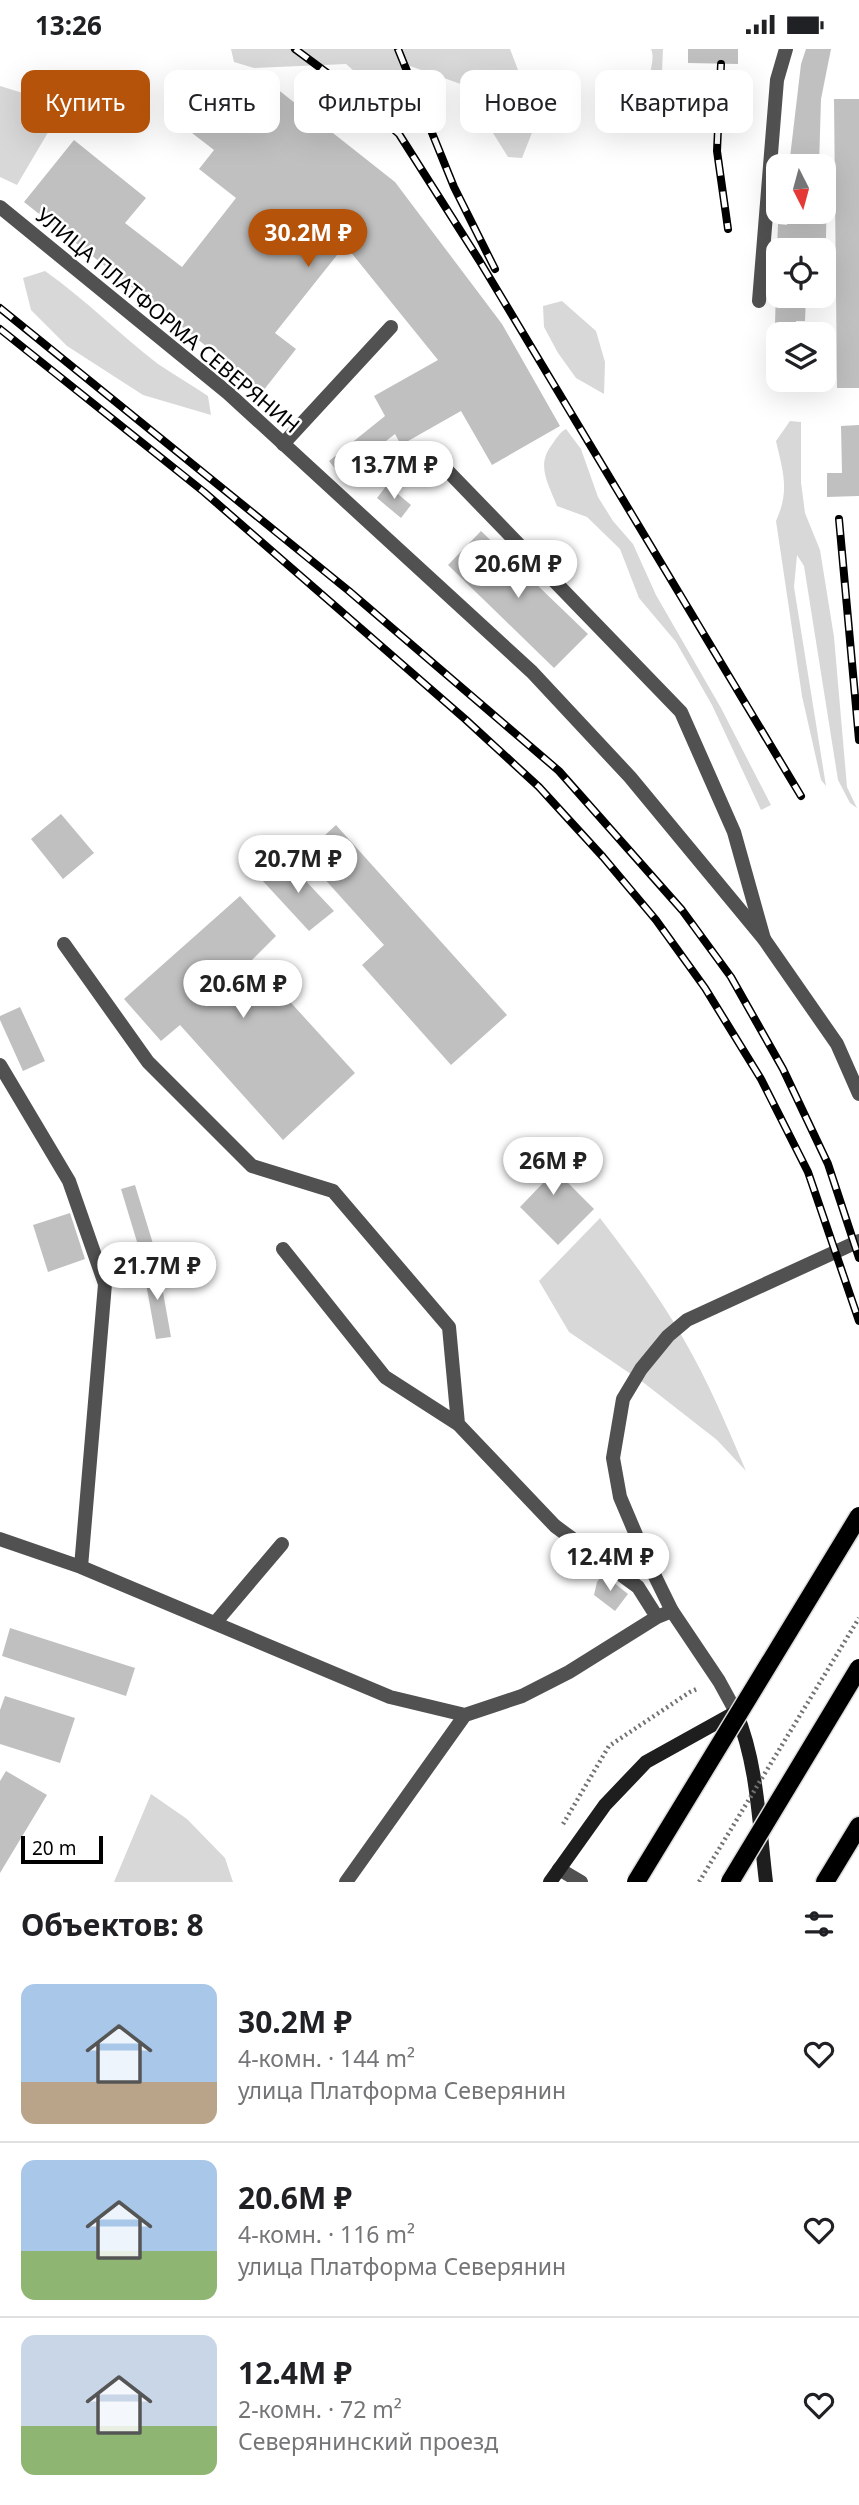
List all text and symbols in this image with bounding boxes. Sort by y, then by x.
text: 13:26 [35,7,102,43]
chip: Купить [21,70,150,133]
chip: Снять [164,70,280,133]
chip: Фильтры [294,70,446,133]
chip: Новое [460,70,581,133]
chip: Квартира [595,70,753,133]
north arrow [766,154,836,224]
map controls [766,154,836,392]
street label: УЛИЦА ПЛАТФОРМА СЕВЕРЯНИН [30,201,306,439]
pin: 30.2M ₽ [243,209,373,269]
text: 30.2M ₽ [264,216,352,248]
button: locate [766,238,836,308]
button: layers [766,322,836,392]
pin: 13.7M ₽ [329,441,459,501]
text: 13.7M ₽ [350,448,438,480]
pin: 20.6M ₽ [453,540,583,600]
text: 20.6M ₽ [474,547,562,579]
pin: 20.7M ₽ [233,835,363,895]
text: 20.7M ₽ [254,842,342,874]
pin: 20.6M ₽ [178,961,308,1020]
text: 20.6M ₽ [199,967,287,999]
pin: 26M ₽ [504,1137,602,1197]
text: 26M ₽ [519,1144,587,1176]
pin: 21.7M ₽ [92,1243,222,1302]
text: 21.7M ₽ [113,1249,201,1281]
pin: 12.4M ₽ [545,1533,675,1593]
text: 12.4M ₽ [566,1540,654,1572]
scale bar [21,1833,103,1865]
text: 20 m [32,1835,76,1861]
text: Объектов: 8 [21,1904,204,1945]
icon: filters [800,1905,838,1943]
text: 30.2M ₽ [238,2001,352,2042]
icon: home [77,2012,161,2096]
icon: heart [800,2035,838,2073]
text: 4-комн. · 144 m² [238,2042,415,2074]
text: улица Платформа Северянин [238,2074,566,2106]
text: 20.6M ₽ [238,2177,352,2218]
icon: home [77,2188,161,2272]
icon: heart [800,2211,838,2249]
text: 4-комн. · 116 m² [238,2218,415,2250]
text: улица Платформа Северянин [238,2250,566,2282]
text: 12.4M ₽ [238,2352,352,2393]
icon: home [77,2363,161,2447]
icon: heart [800,2386,838,2424]
text: 2-комн. · 72 m² [238,2393,402,2425]
text: Северянинский проезд [238,2425,498,2457]

